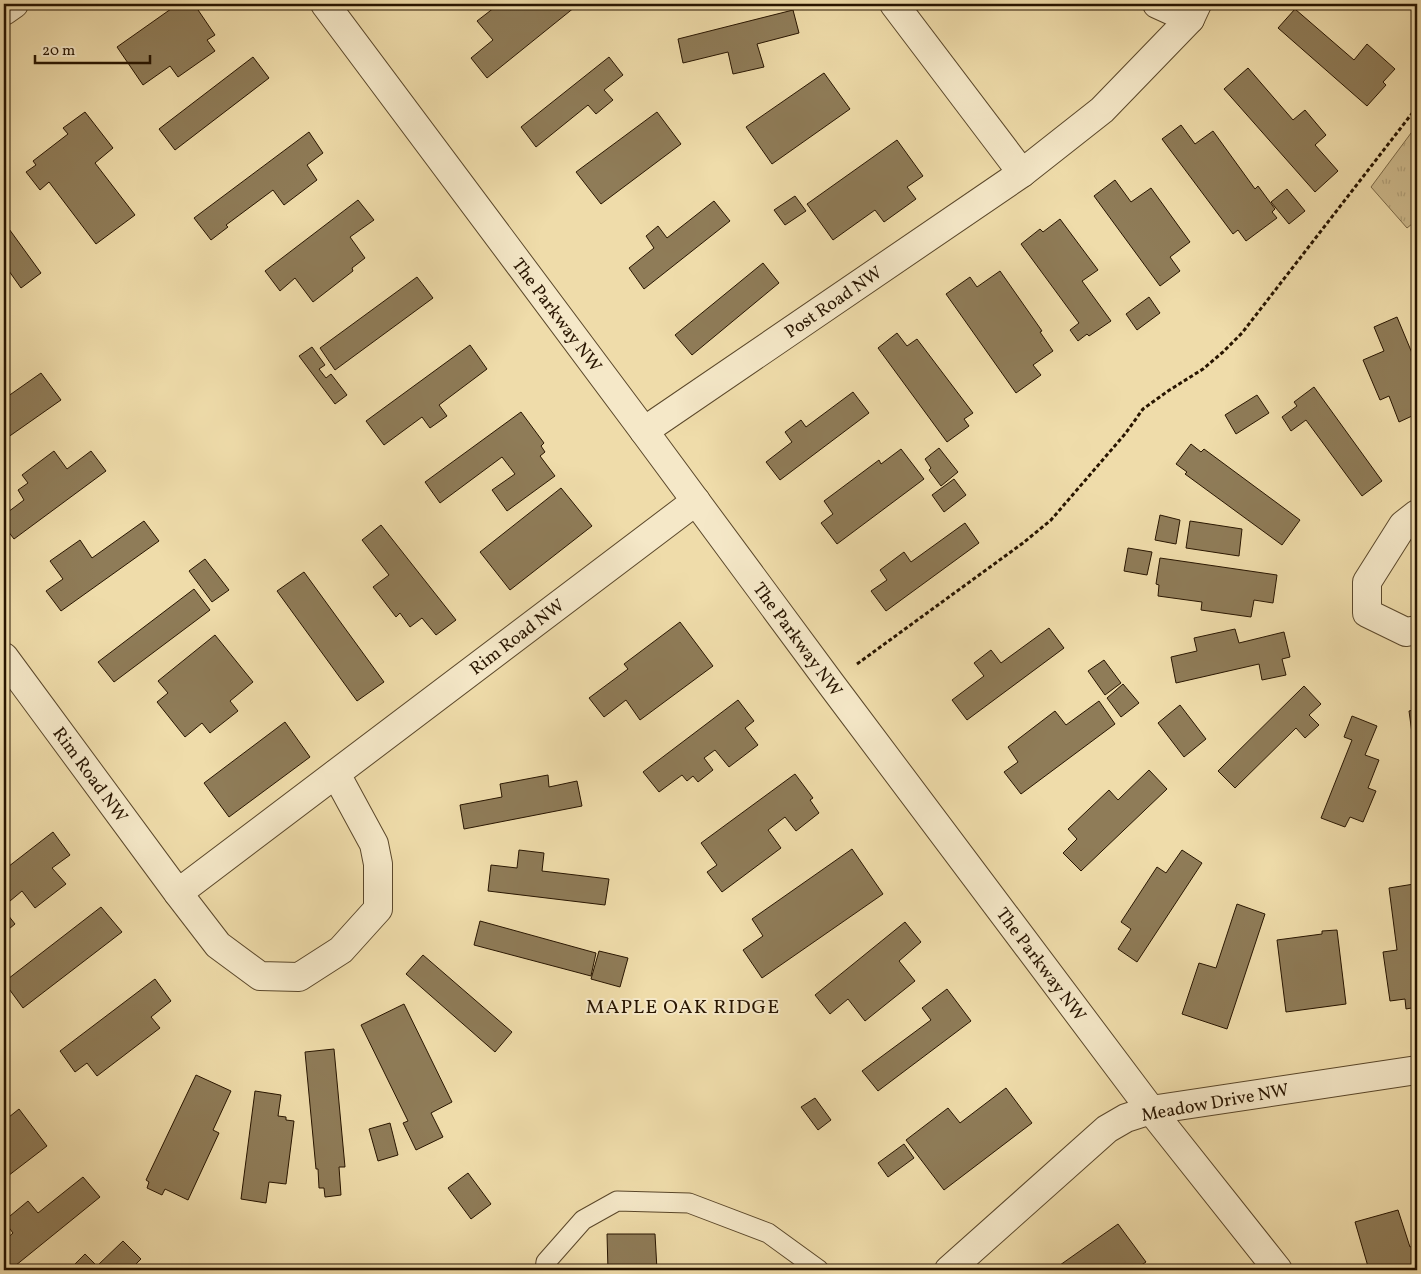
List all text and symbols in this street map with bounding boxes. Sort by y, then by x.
scale bar [35,32,150,64]
text: 20 m [42,41,75,62]
street label: The Parkway NW [505,254,607,378]
street label: Post Road NW [780,261,888,345]
street label: The Parkway NW [746,578,847,703]
street label: Rim Road NW [465,594,570,682]
street label: Rim Road NW [46,723,133,828]
street label: The Parkway NW [989,903,1091,1027]
district label: MAPLE OAK RIDGE [586,994,780,1022]
street label: Meadow Drive NW [1140,1078,1291,1129]

